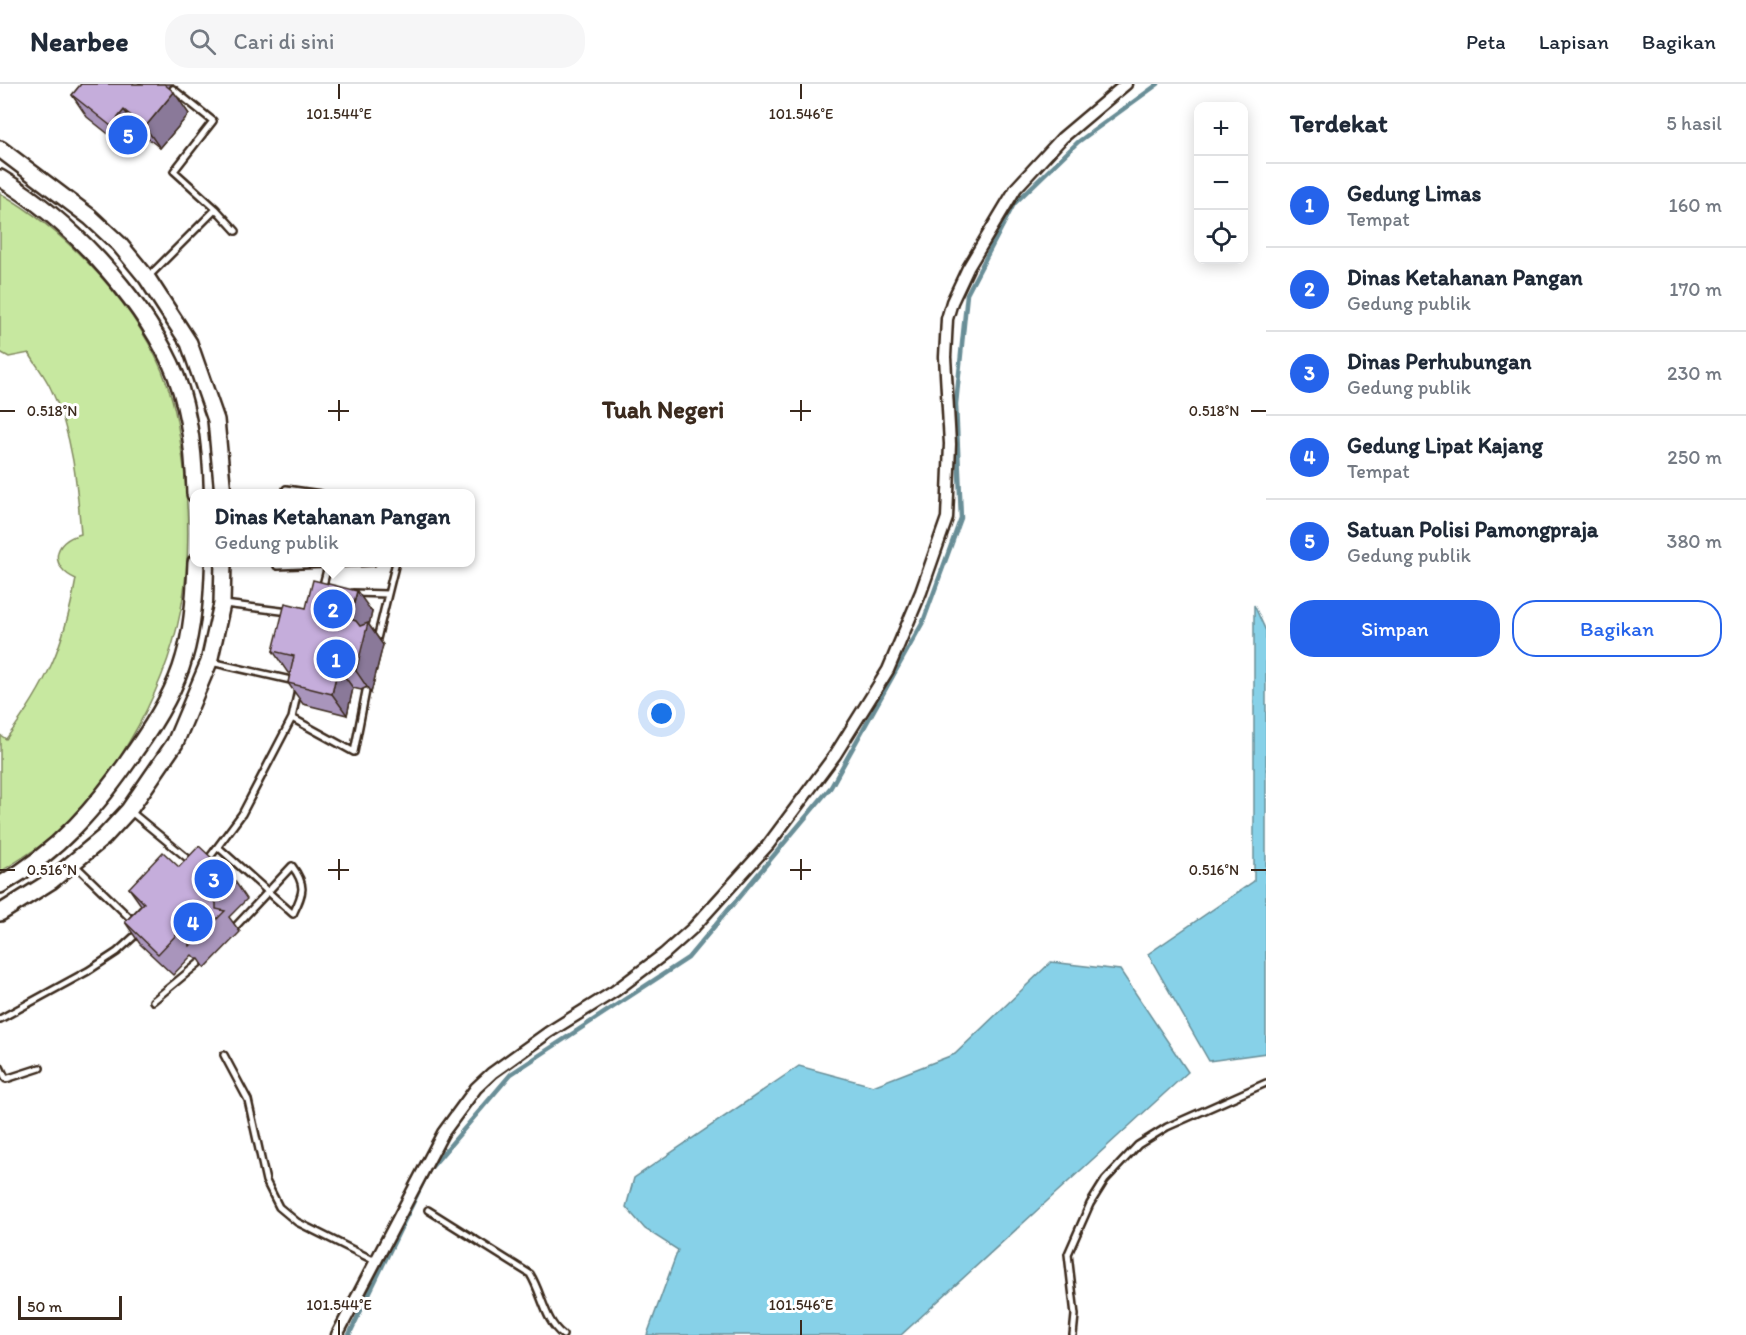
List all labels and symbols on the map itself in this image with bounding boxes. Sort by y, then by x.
text: 101.544°E [306,105,372,123]
text: 101.546°E [769,105,833,123]
pin: 5 [108,112,148,158]
district label: Tuah Negeri [601,395,724,425]
text: 0.518°N [27,402,77,420]
text: 0.518°N [1189,402,1239,420]
pin: 2 [314,586,352,632]
pin: 1 [316,636,356,682]
your location [647,699,676,728]
pin: 3 [194,856,234,902]
text: 0.516°N [27,861,77,879]
text: 0.516°N [1189,861,1239,879]
pin: 4 [174,900,212,944]
scale bar [18,1293,122,1320]
text: 101.544°E [306,1296,372,1314]
text: 101.546°E [769,1296,833,1314]

